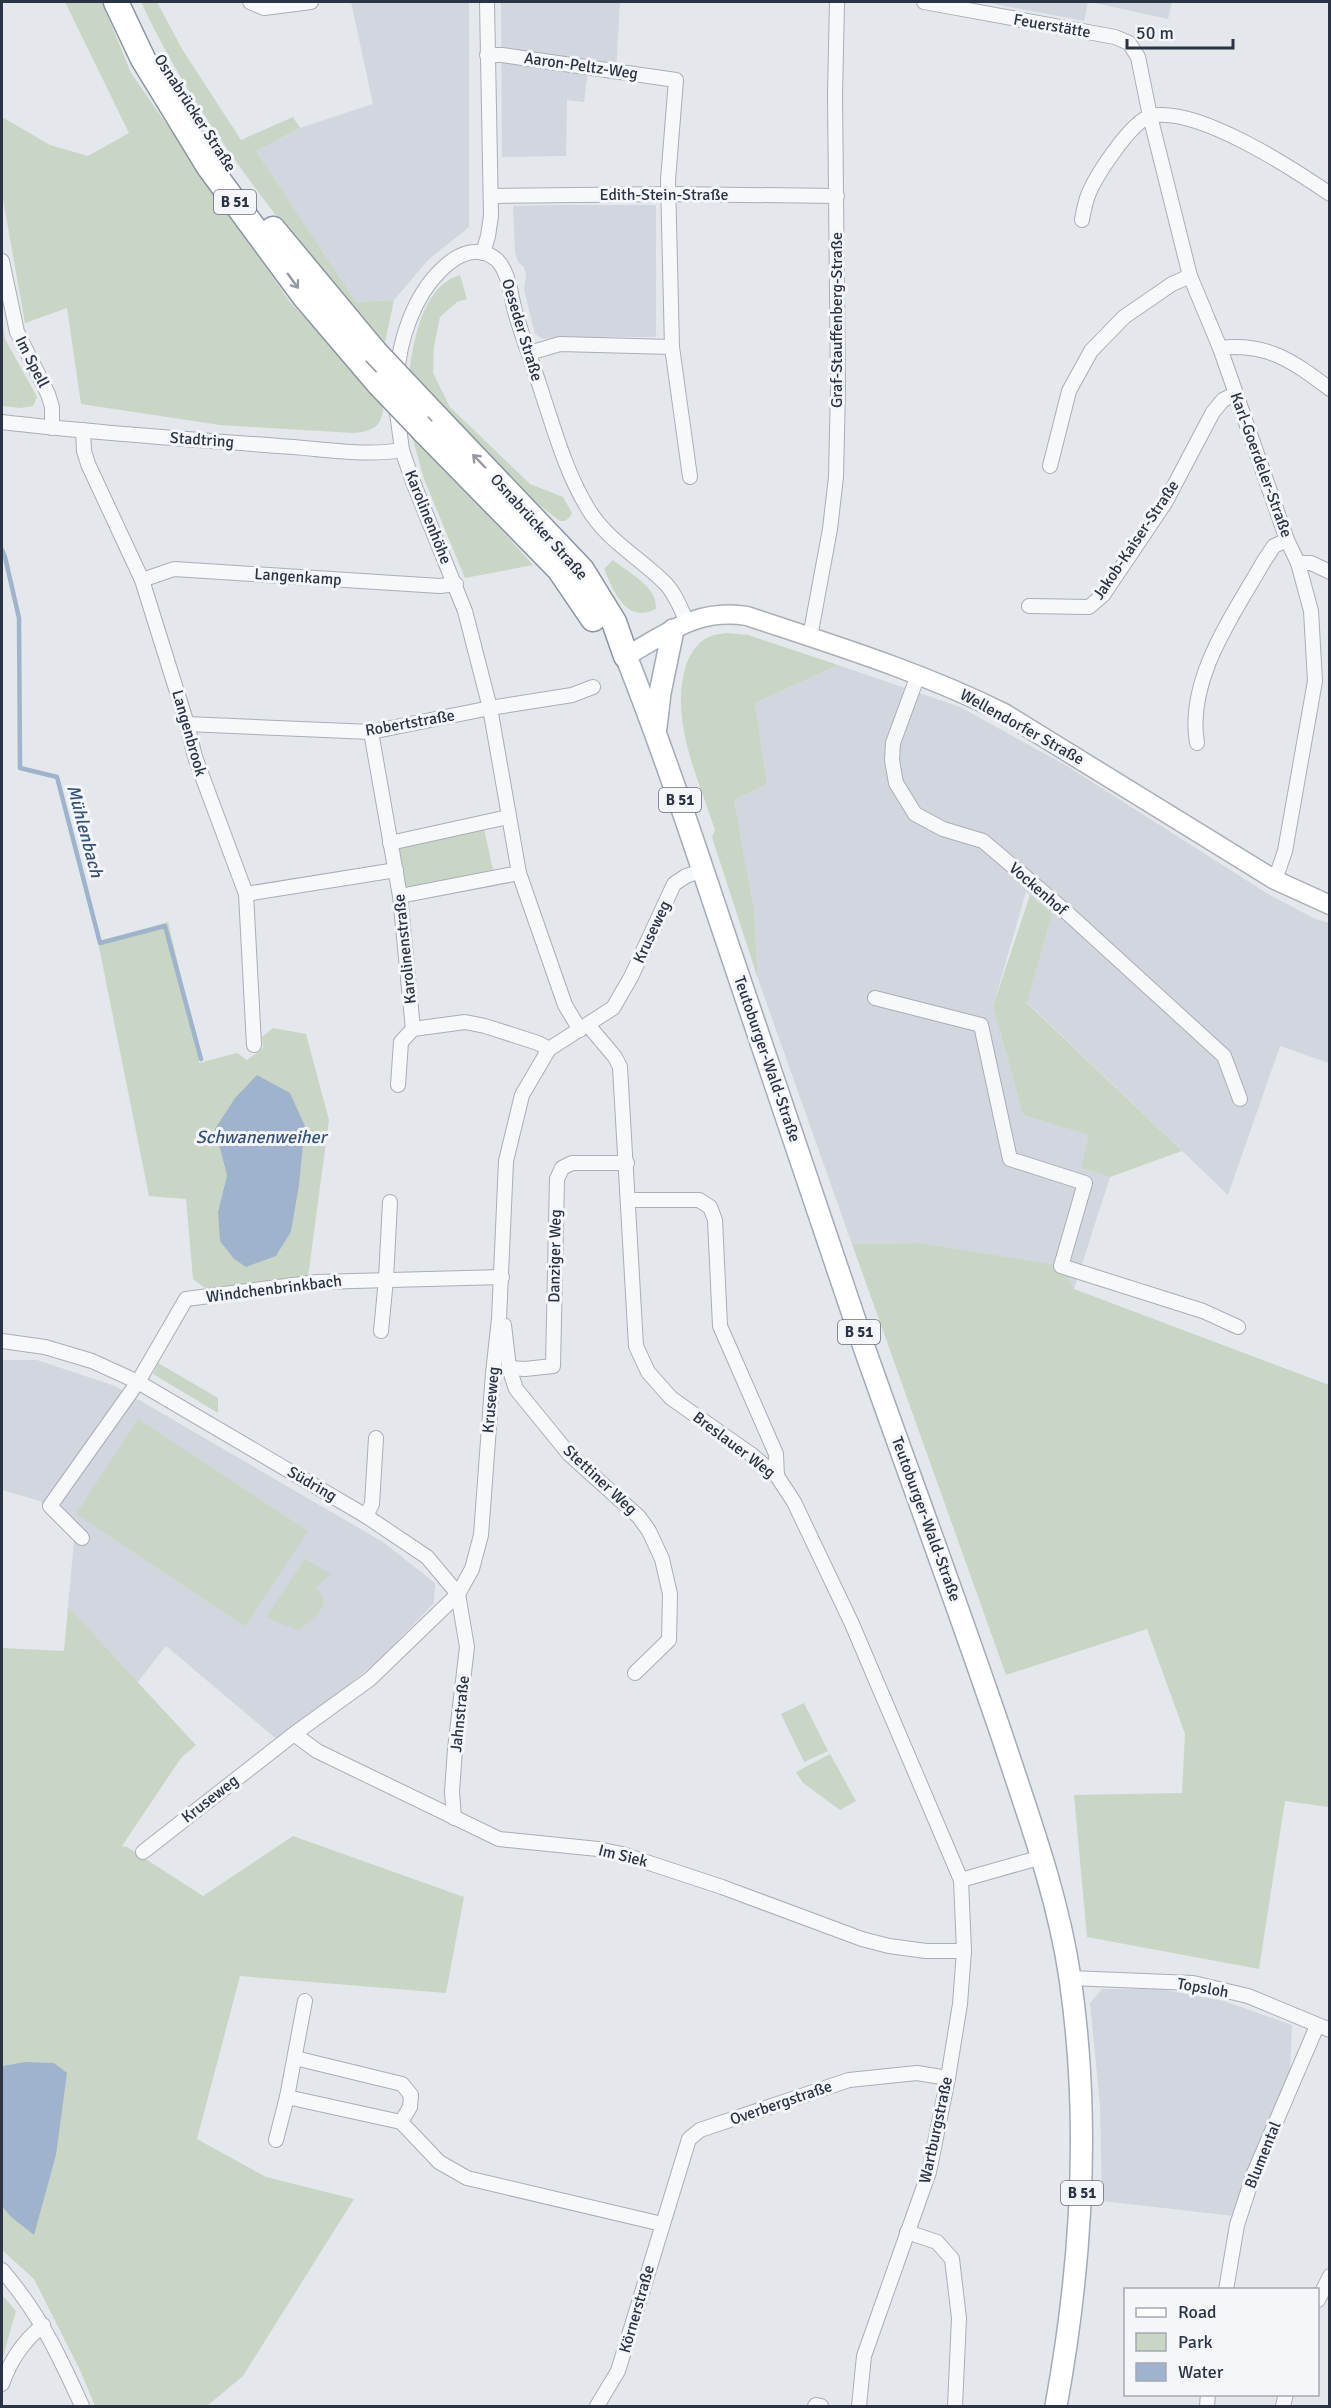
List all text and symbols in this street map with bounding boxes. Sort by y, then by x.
street label: Feuerstätte [1012,9,1092,43]
scale bar [1127,12,1234,50]
text: 50 m [1136,22,1174,44]
street label: Aaron-Peltz-Weg [523,48,639,84]
street label: Osnabrücker Straße [149,50,241,176]
street label: Edith-Stein-Straße [600,185,728,205]
road number: B 51 [214,190,256,214]
street label: Graf-Stauffenberg-Straße [827,232,847,408]
one-way arrow [287,273,299,289]
street label: Oeseder Straße [497,276,547,384]
street label: Im Spell [10,333,54,392]
street label: Karl-Goerdeler-Straße [1225,390,1297,540]
street label: Stadtring [169,428,235,452]
one-way arrow [472,453,486,468]
street label: Karolinenhöhe [400,467,456,567]
street label: Osnabrücker Straße [486,470,592,584]
street label: Jakob-Kaiser-Straße [1089,476,1183,604]
street label: Langenkamp [254,564,342,590]
street label: Wellendorfer Straße [956,685,1088,769]
street label: Langenbrook [167,688,211,778]
street label: Robertstraße [364,705,456,741]
water label: Mühlenbach [62,782,108,881]
road number: B 51 [659,788,701,812]
street label: Vockenhof [1005,858,1072,920]
street label: Karolinenstraße [389,893,421,1005]
street label: Kruseweg [629,898,675,966]
street label: Teutoburger-Wald-Straße [729,973,805,1145]
water label: Schwanenweiher [196,1126,329,1148]
street label: Danziger Weg [544,1209,566,1303]
street label: Windchenbrinkbach [205,1271,343,1307]
road number: B 51 [838,1320,880,1344]
street label: Kruseweg [478,1366,504,1434]
street label: Breslauer Weg [689,1407,779,1483]
street label: Teutoburger-Wald-Straße [887,1434,965,1604]
street label: Stettiner Weg [559,1441,641,1519]
street label: Südring [284,1462,340,1506]
street label: Jahnstraße [446,1675,474,1753]
street label: Kruseweg [178,1771,242,1827]
street label: Im Siek [596,1840,650,1872]
street label: Topsloh [1176,1974,1230,2002]
street label: Wartburgstraße [915,2075,957,2185]
street label: Overbergstraße [727,2076,835,2130]
street label: Blumental [1240,2118,1286,2192]
road number: B 51 [1061,2181,1103,2205]
street label: Körnerstraße [615,2263,659,2355]
legend [1124,2288,1319,2396]
text: Road [1178,2301,1217,2323]
text: Park [1178,2331,1213,2353]
text: Water [1178,2361,1224,2383]

